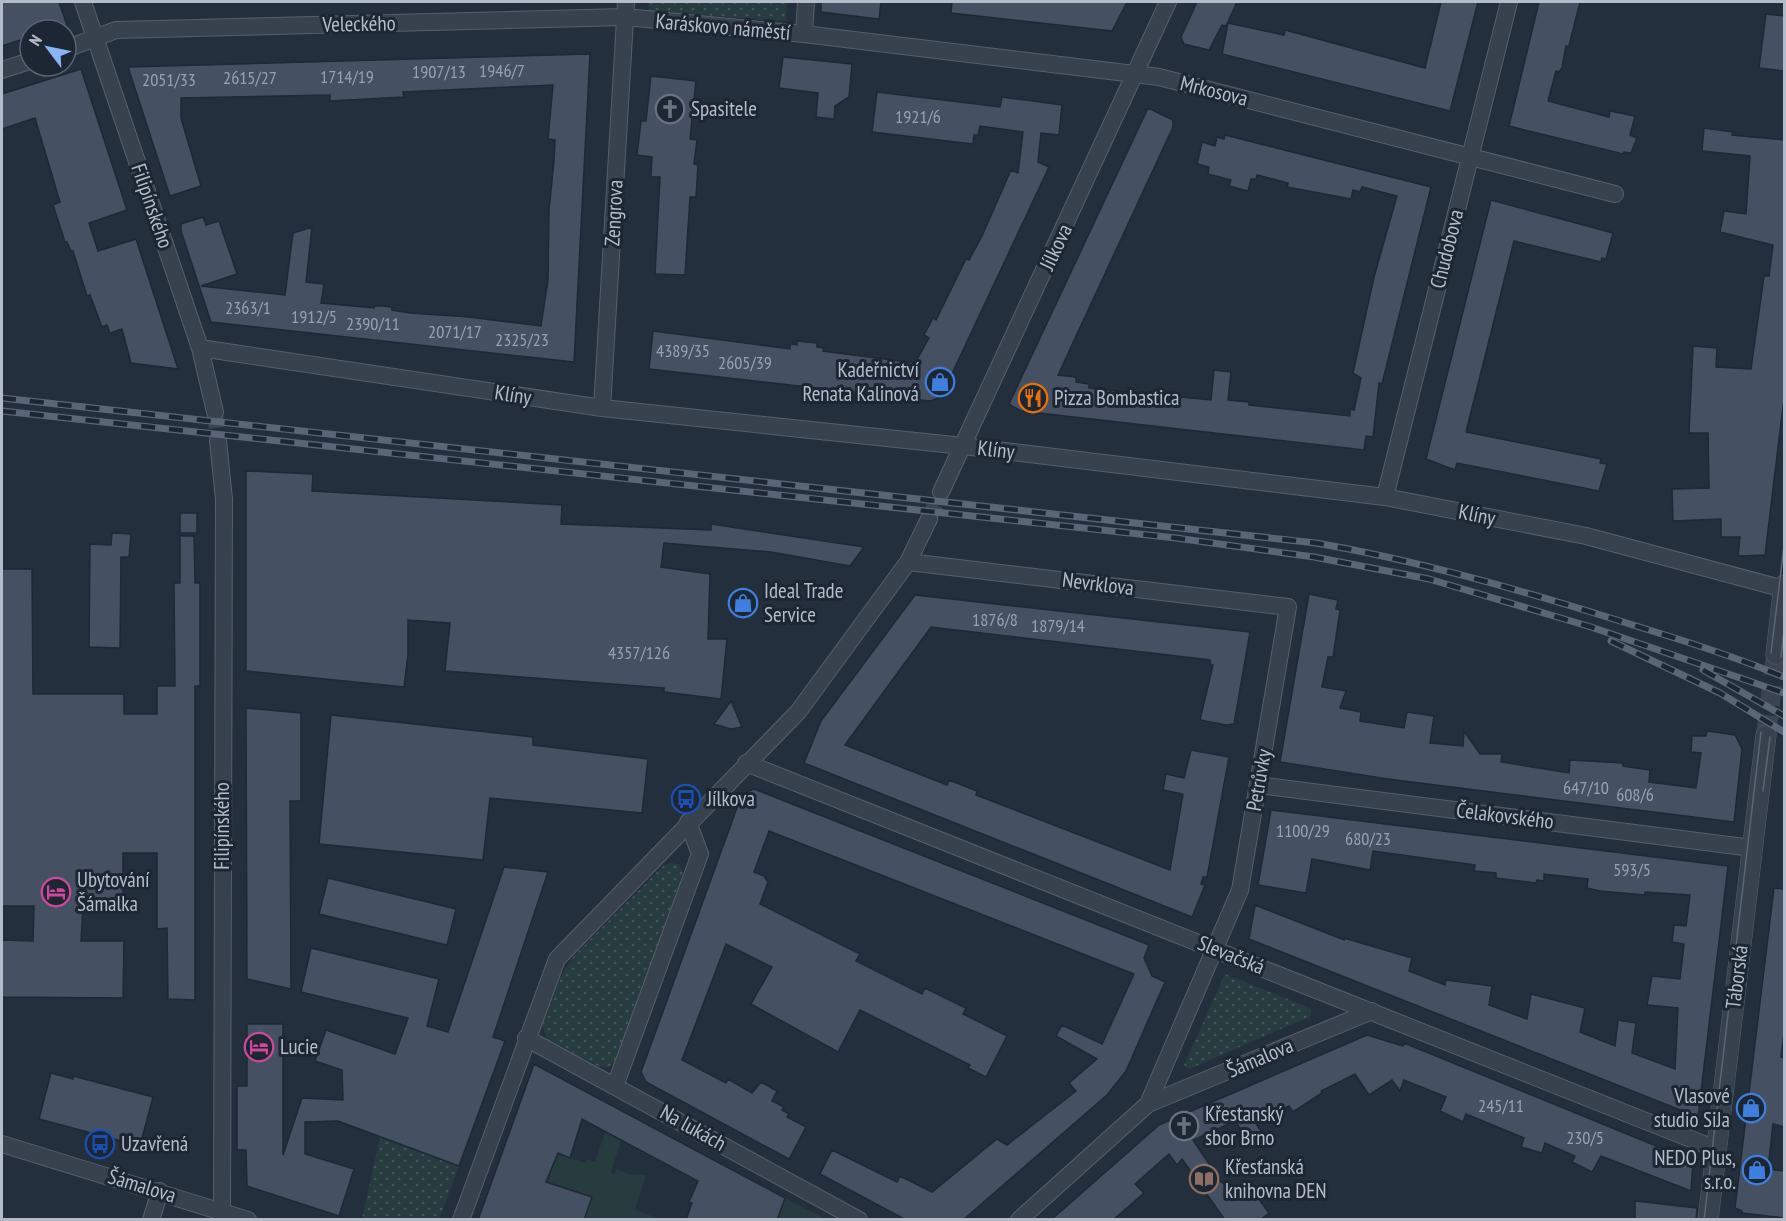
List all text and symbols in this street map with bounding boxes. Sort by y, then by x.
street label: Karáskovo náměstí [654,7,792,46]
street label: Veleckého [321,9,396,38]
north arrow [18,18,78,78]
text: N [25,31,46,49]
house number: 1946/7 [479,59,525,82]
house number: 1907/13 [412,60,466,83]
house number: 1714/19 [320,65,374,88]
house number: 2615/27 [223,66,277,89]
house number: 2051/33 [142,68,196,91]
street label: Mrkosova [1178,69,1251,112]
church icon: Spasitele [654,93,686,125]
place label: Spasitele [691,95,757,122]
house number: 1921/6 [895,105,941,128]
street label: Filipínského [125,160,180,252]
street label: Zengrova [598,179,629,247]
street label: Chudobova [1424,206,1469,291]
street label: Jílkova [1033,219,1078,275]
house number: 2363/1 [225,296,271,319]
house number: 1912/5 [291,305,337,328]
house number: 2390/11 [346,312,400,335]
house number: 2071/17 [428,320,482,343]
house number: 2325/23 [495,328,549,351]
house number: 4389/35 [656,339,710,362]
house number: 2605/39 [718,351,772,374]
place label: Kadeřnictví Renata Kalinová [802,356,919,407]
shop icon: Kadeřnictví Renata Kalinová [924,366,956,398]
street label: Klíny [493,378,534,411]
restaurant icon: Pizza Bombastica [1017,382,1049,414]
place label: Pizza Bombastica [1054,384,1179,411]
street label: Klíny [976,434,1016,465]
street label: Klíny [1456,498,1498,531]
street label: Nevrklova [1061,566,1135,601]
place label: Ideal Trade Service [764,577,843,628]
shop icon: Ideal Trade Service [727,587,759,619]
house number: 1876/8 [972,608,1018,631]
house number: 1879/14 [1031,614,1085,637]
house number: 4357/126 [608,641,670,664]
street label: Petrůvky [1240,747,1277,813]
house number: 647/10 [1563,776,1609,799]
street label: Filipínského [208,782,235,870]
bus stop icon: Jílkova [670,783,702,815]
house number: 608/6 [1616,783,1654,806]
place label: Jílkova [706,785,755,812]
street label: Čelakovského [1455,796,1555,835]
house number: 1100/29 [1276,819,1330,842]
house number: 680/23 [1345,827,1391,850]
house number: 593/5 [1613,858,1651,881]
place label: Ubytování Šámalka [77,866,150,917]
hotel icon: Ubytování Šámalka [40,876,72,908]
street label: Slevačská [1194,929,1269,980]
street label: Táborská [1719,943,1754,1010]
hotel icon: Lucie [243,1031,275,1063]
street label: Šámalova [1222,1031,1297,1084]
place label: Lucie [280,1033,318,1060]
place label: Vlasové studio SiJa [1654,1082,1730,1133]
shop icon: Vlasové studio SiJa [1735,1092,1767,1124]
house number: 245/11 [1478,1094,1524,1117]
street label: Na lukách [655,1098,731,1157]
place label: Křestanský sbor Brno [1205,1100,1284,1151]
church icon: Křestanský sbor Brno [1168,1110,1200,1142]
house number: 230/5 [1566,1126,1604,1149]
bus stop icon: Uzavřená [84,1128,116,1160]
place label: Uzavřená [121,1130,188,1157]
place label: NEDO Plus, s.r.o. [1654,1144,1736,1195]
place label: Křesťanská knihovna DEN [1225,1153,1327,1204]
shop icon: NEDO Plus, s.r.o. [1741,1154,1773,1186]
street label: Šámalova [105,1162,179,1209]
library icon: Křesťanská knihovna DEN [1188,1163,1220,1195]

